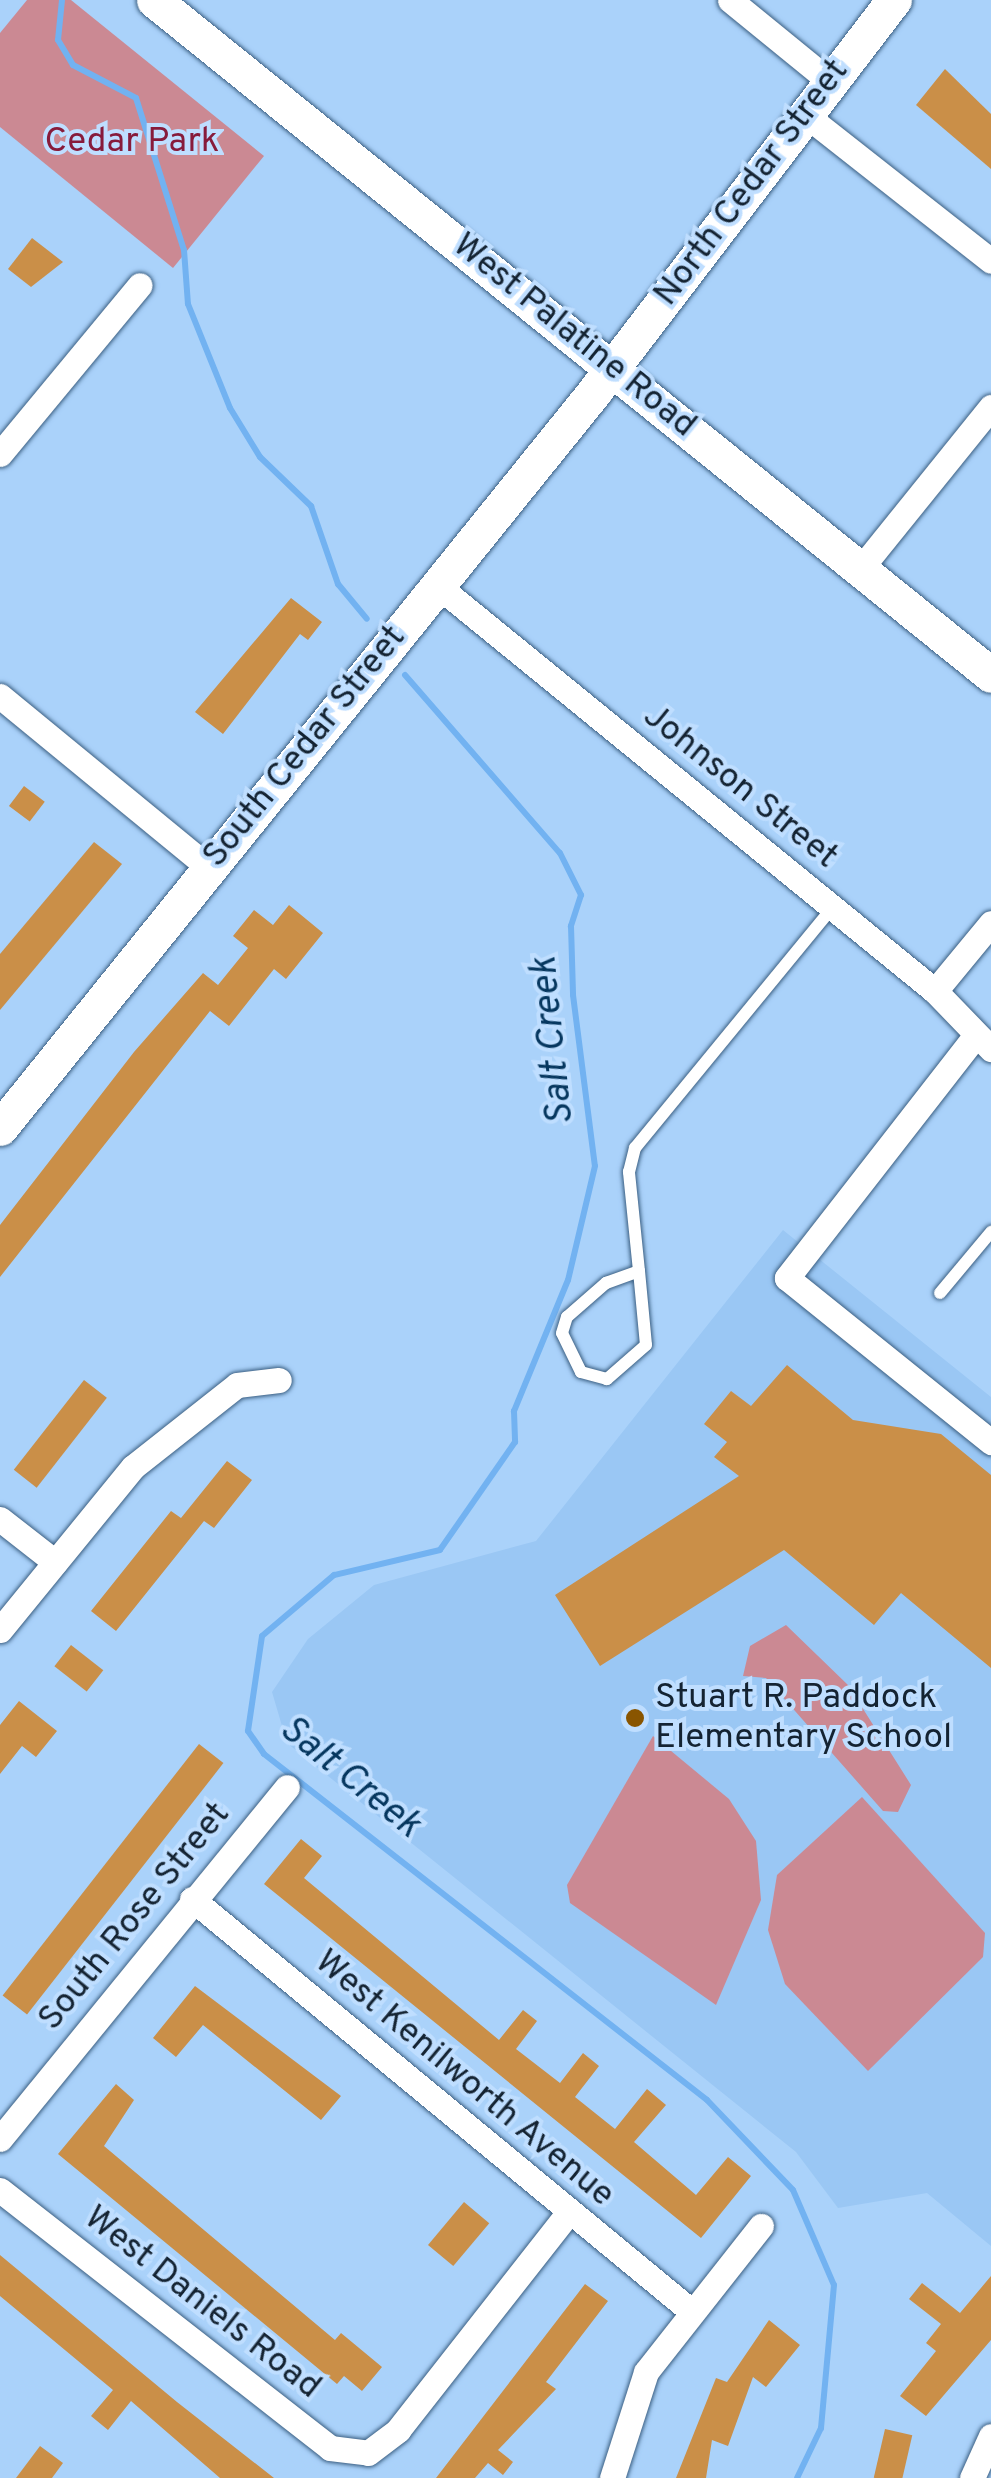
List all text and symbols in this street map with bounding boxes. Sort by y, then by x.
street label: North Cedar Street [646,51,858,315]
park label: Cedar Park [45,121,219,163]
street label: West Palatine Road [444,225,704,447]
street label: South Cedar Street [195,618,415,876]
street label: Johnson Street [634,696,846,878]
water label: Salt Creek [523,955,585,1127]
place label: Stuart R. Paddock Elementary School [655,1677,952,1759]
water label: Salt Creek [269,1707,429,1849]
marker: Stuart R. Paddock Elementary School [624,1707,646,1729]
street label: South Rose Street [30,1795,240,2039]
street label: West Kenilworth Avenue [305,1941,623,2217]
street label: West Daniels Road [75,2197,329,2409]

